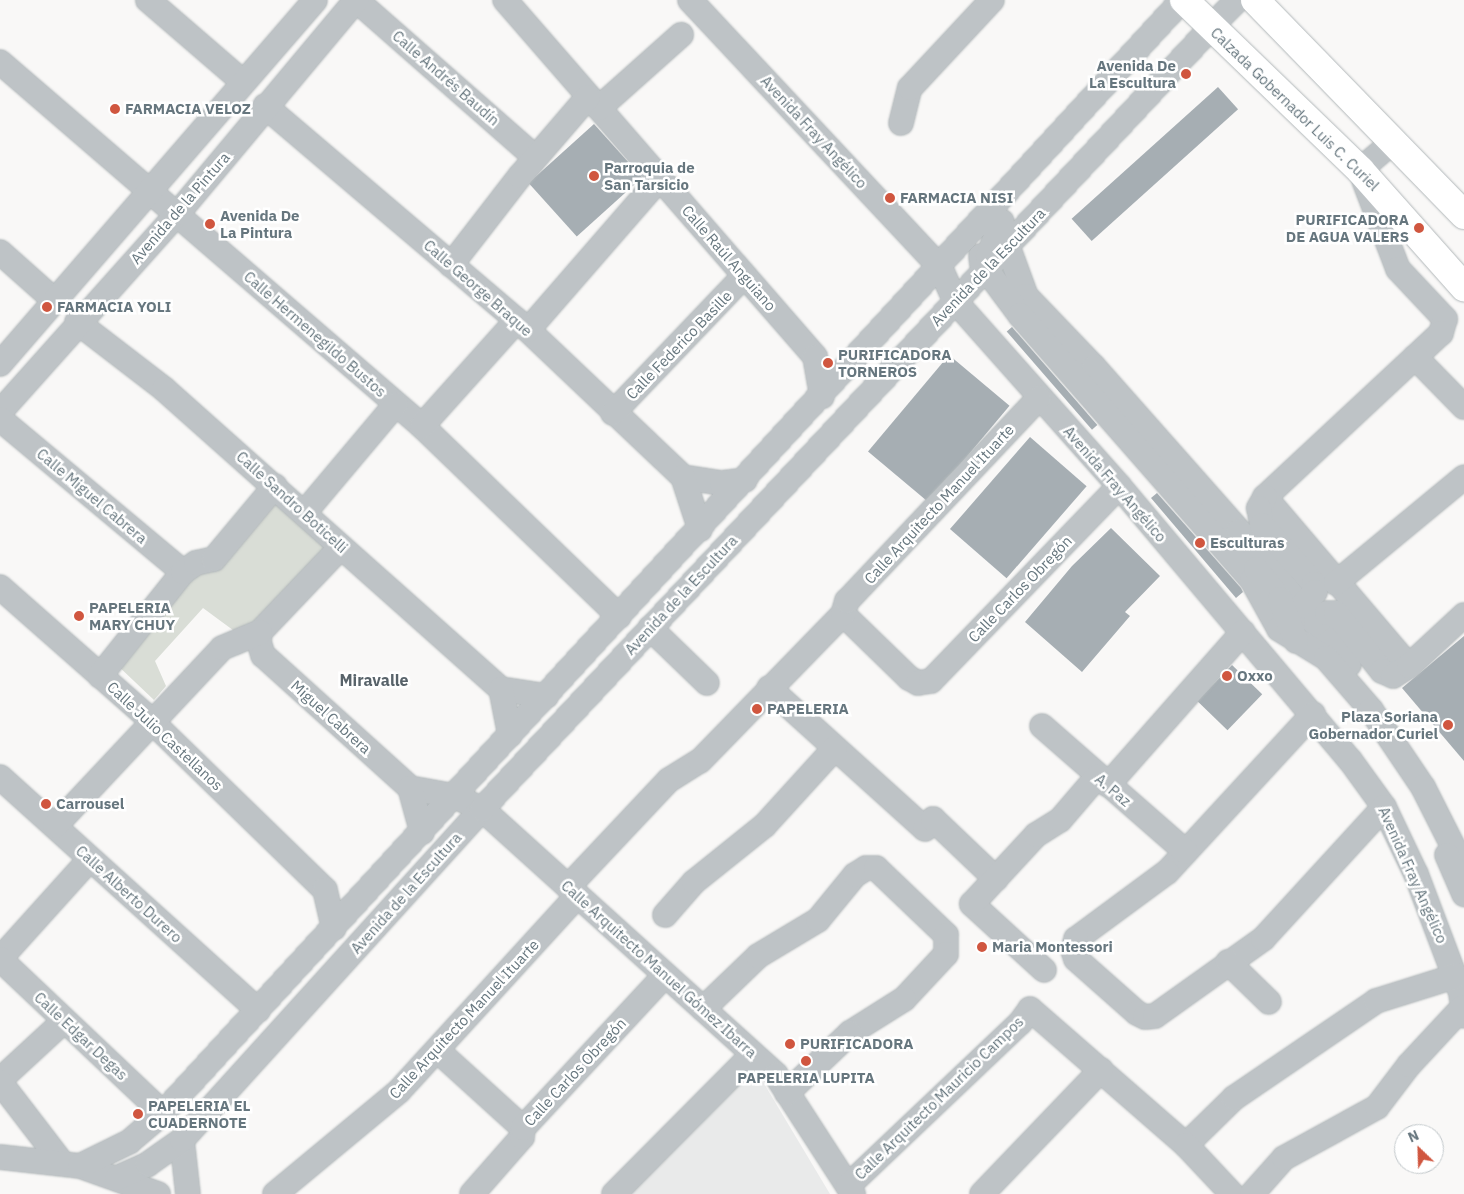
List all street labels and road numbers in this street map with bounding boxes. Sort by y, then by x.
street label: Calzada Gobernador Luis C. Curiel [1207,24,1383,194]
street label: Calle Andrés Baudín [389,27,503,129]
street label: Avenida Fray Angélico [757,72,871,192]
street label: Avenida de la Pintura [127,148,233,268]
street label: Calle Raúl Anguiano [678,202,780,314]
street label: Avenida de la Escultura [927,204,1049,330]
street label: Calle George Braque [420,236,536,340]
street label: Calle Hermenegildo Bustos [240,267,390,401]
street label: Calle Federico Basille [622,287,736,403]
street label: Calle Arquitecto Manuel Ituarte [860,421,1018,587]
street label: Avenida Fray Angélico [1060,422,1170,546]
street label: Calle Miguel Cabrera [33,445,151,547]
street label: Calle Sandro Boticelli [233,447,351,557]
street label: Avenida de la Escultura [621,532,741,658]
street label: Calle Carlos Obregón [965,532,1075,646]
street label: Miguel Cabrera [287,676,375,758]
street label: Calle Julio Castellanos [103,678,227,794]
street label: A. Paz [1091,770,1135,810]
street label: Avenida Fray Angélico [1375,804,1451,946]
street label: Avenida de la Escultura [347,829,465,957]
street label: Calle Alberto Durero [72,842,186,946]
street label: Calle Arquitecto Manuel Gómez Ibarra [558,876,760,1062]
street label: Calle Arquitecto Manuel Ituarte [385,936,543,1102]
street label: Calle Edgar Degas [31,988,131,1084]
street label: Calle Arquitecto Mauricio Campos [851,1013,1027,1183]
street label: Calle Carlos Obregón [520,1014,630,1130]

